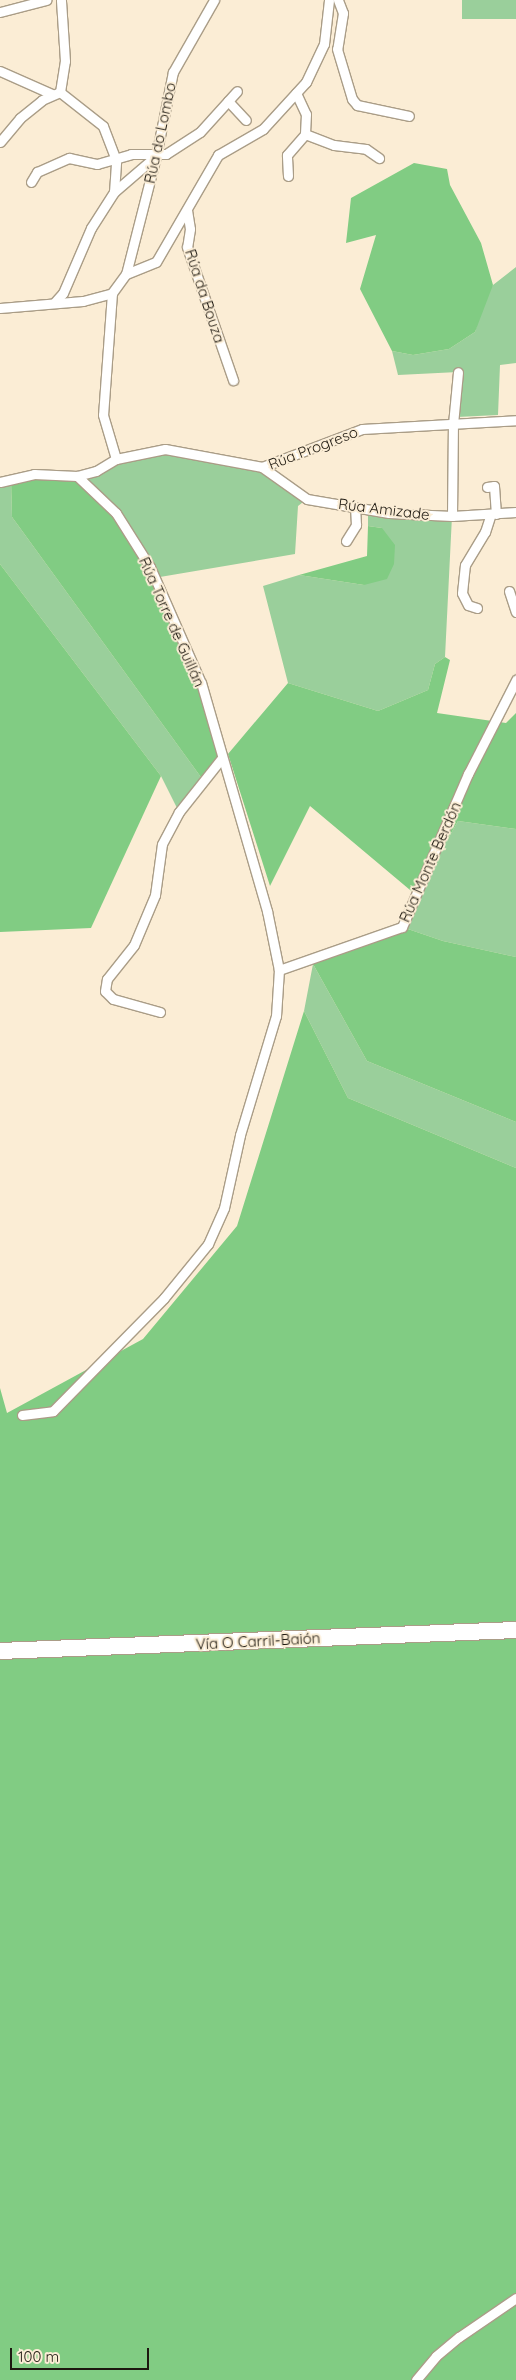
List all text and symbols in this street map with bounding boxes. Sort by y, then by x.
street label: Rúa do Lombo [141,81,179,185]
street label: Rúa da Bouza [181,247,229,345]
street label: Rúa Progreso [266,423,360,473]
street label: Rúa Amizade [337,494,431,524]
street label: Rúa Torre de Guillán [135,554,209,690]
street label: Rúa Monte Berdón [395,799,465,925]
street label: Vía O Carril-Baión [195,1629,321,1653]
scale bar [12,2338,151,2370]
text: 100 m [18,2347,59,2366]

